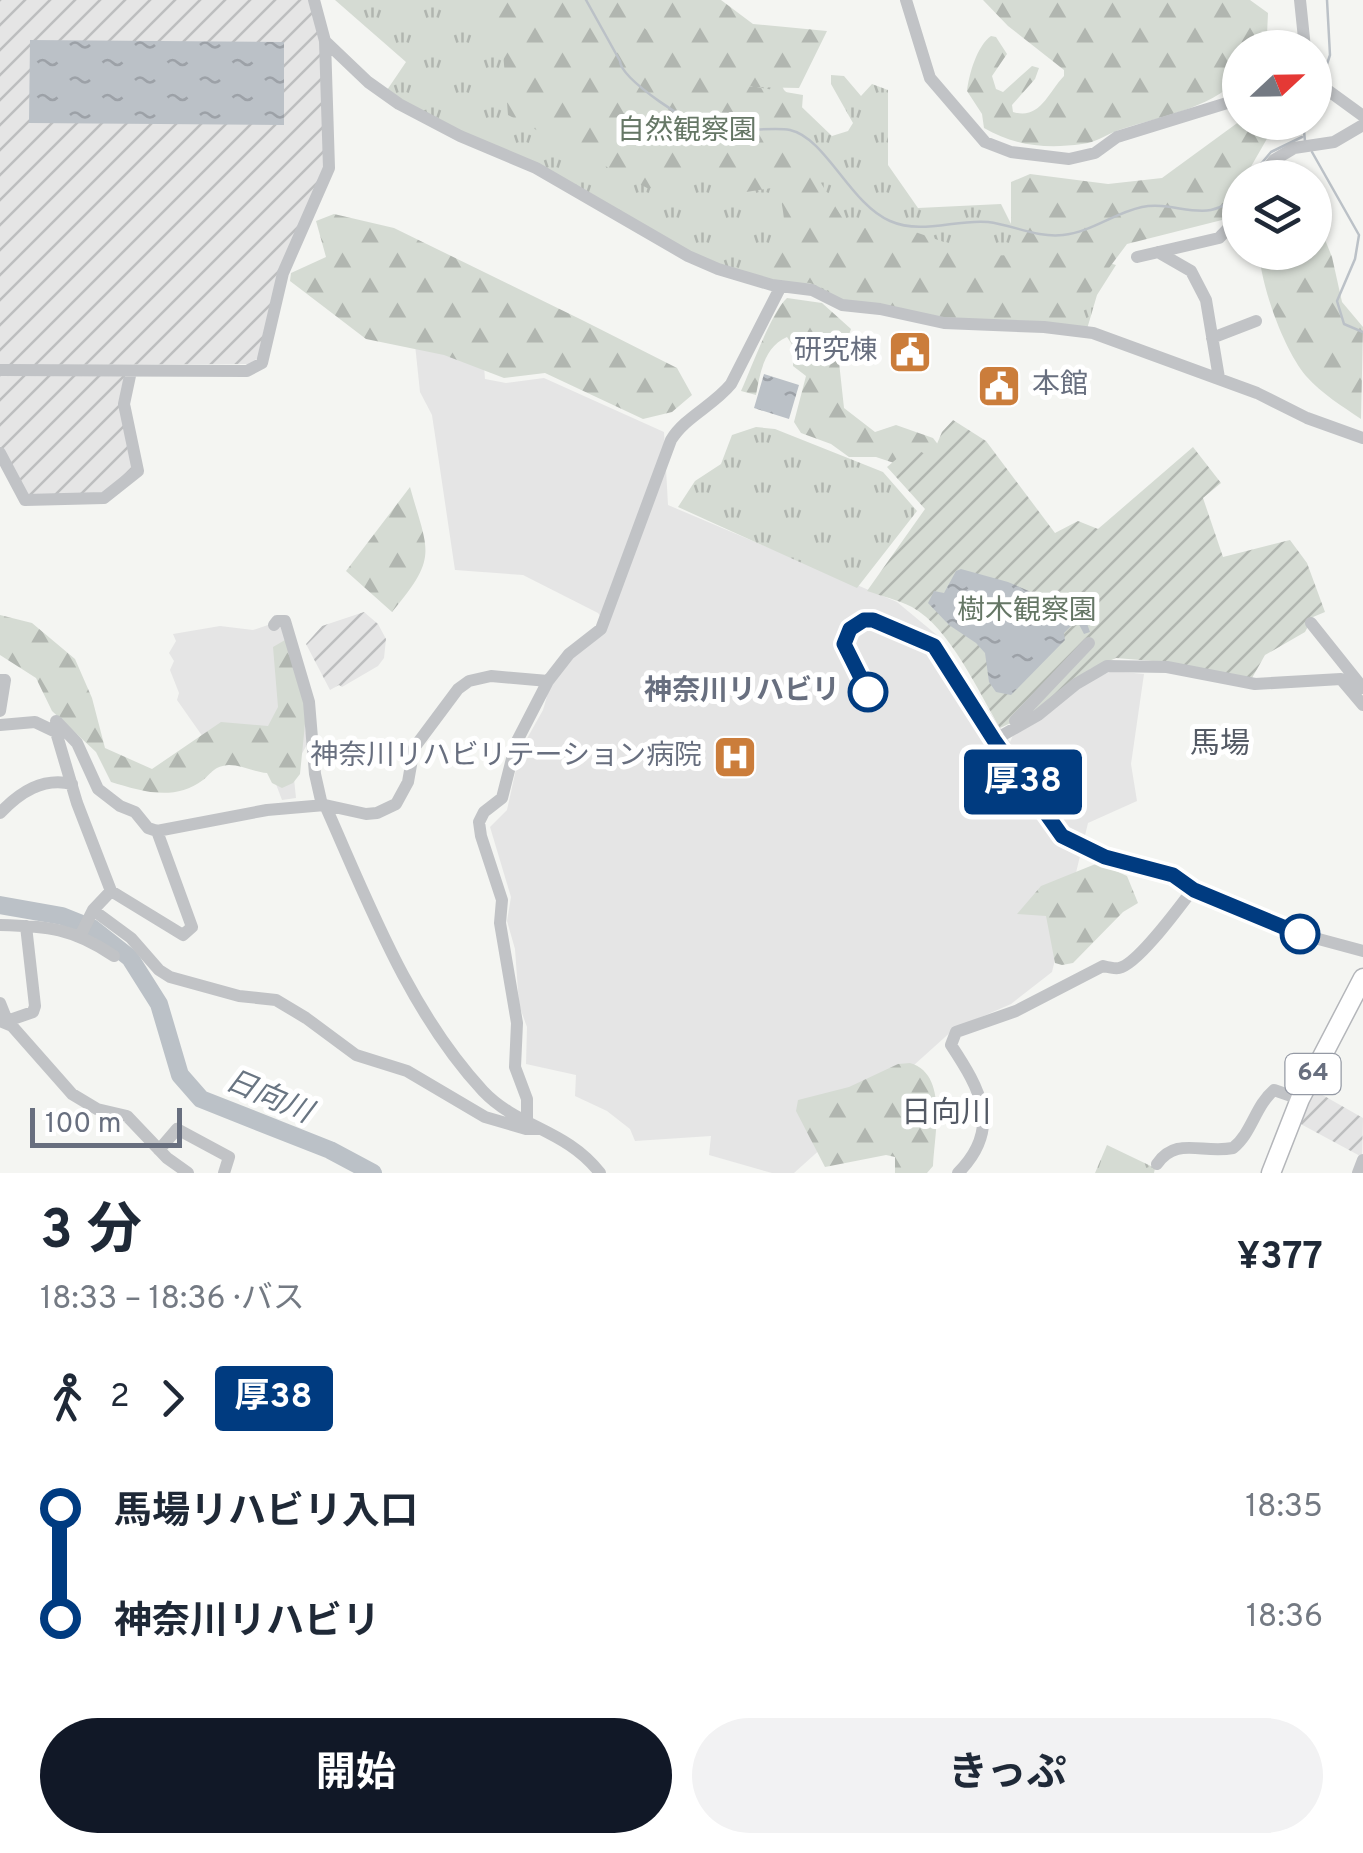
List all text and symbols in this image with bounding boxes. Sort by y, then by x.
north arrow [1222,30,1332,140]
map controls [1222,30,1332,270]
park label: 自然観察園 [617,114,757,150]
button: layers [1222,160,1332,270]
public building icon: 研究棟 [887,329,933,375]
place label: 研究棟 [794,334,878,370]
public building icon: 本館 [976,363,1022,409]
place label: 本館 [1032,368,1088,404]
park label: 樹木観察園 [957,594,1097,630]
marker: 神奈川リハビリ [849,673,887,711]
place label: 神奈川リハビリ [644,674,840,710]
district label: 馬場 [1190,727,1250,764]
hospital icon: 神奈川リハビリテーション病院 [712,734,758,780]
place label: 神奈川リハビリテーション病院 [311,739,702,775]
line badge: 厚38 [966,750,1080,814]
text: 厚38 [984,760,1062,804]
unlabelled marker [1281,915,1319,953]
road number: 64 [1286,1054,1340,1094]
water label: 日向川 [219,1063,319,1134]
district label: 日向川 [901,1096,991,1133]
scale bar [30,1103,182,1148]
text: 100 m [45,1107,121,1143]
text: 3 分 [40,1198,142,1268]
text: ¥377 [1237,1234,1323,1283]
text: 18:33 – 18:36 · バス [40,1280,305,1320]
icon: walk [40,1371,95,1426]
icon: forward [145,1371,200,1426]
text: 厚38 [235,1376,313,1420]
text: 2 [110,1378,130,1418]
text: 18:35 [1245,1488,1323,1528]
text: 馬場リハビリ入口 [114,1489,418,1538]
text: 18:36 [1246,1598,1323,1638]
text: 神奈川リハビリ [114,1599,380,1648]
button: 開始 [40,1718,672,1833]
button: きっぷ [692,1718,1323,1833]

